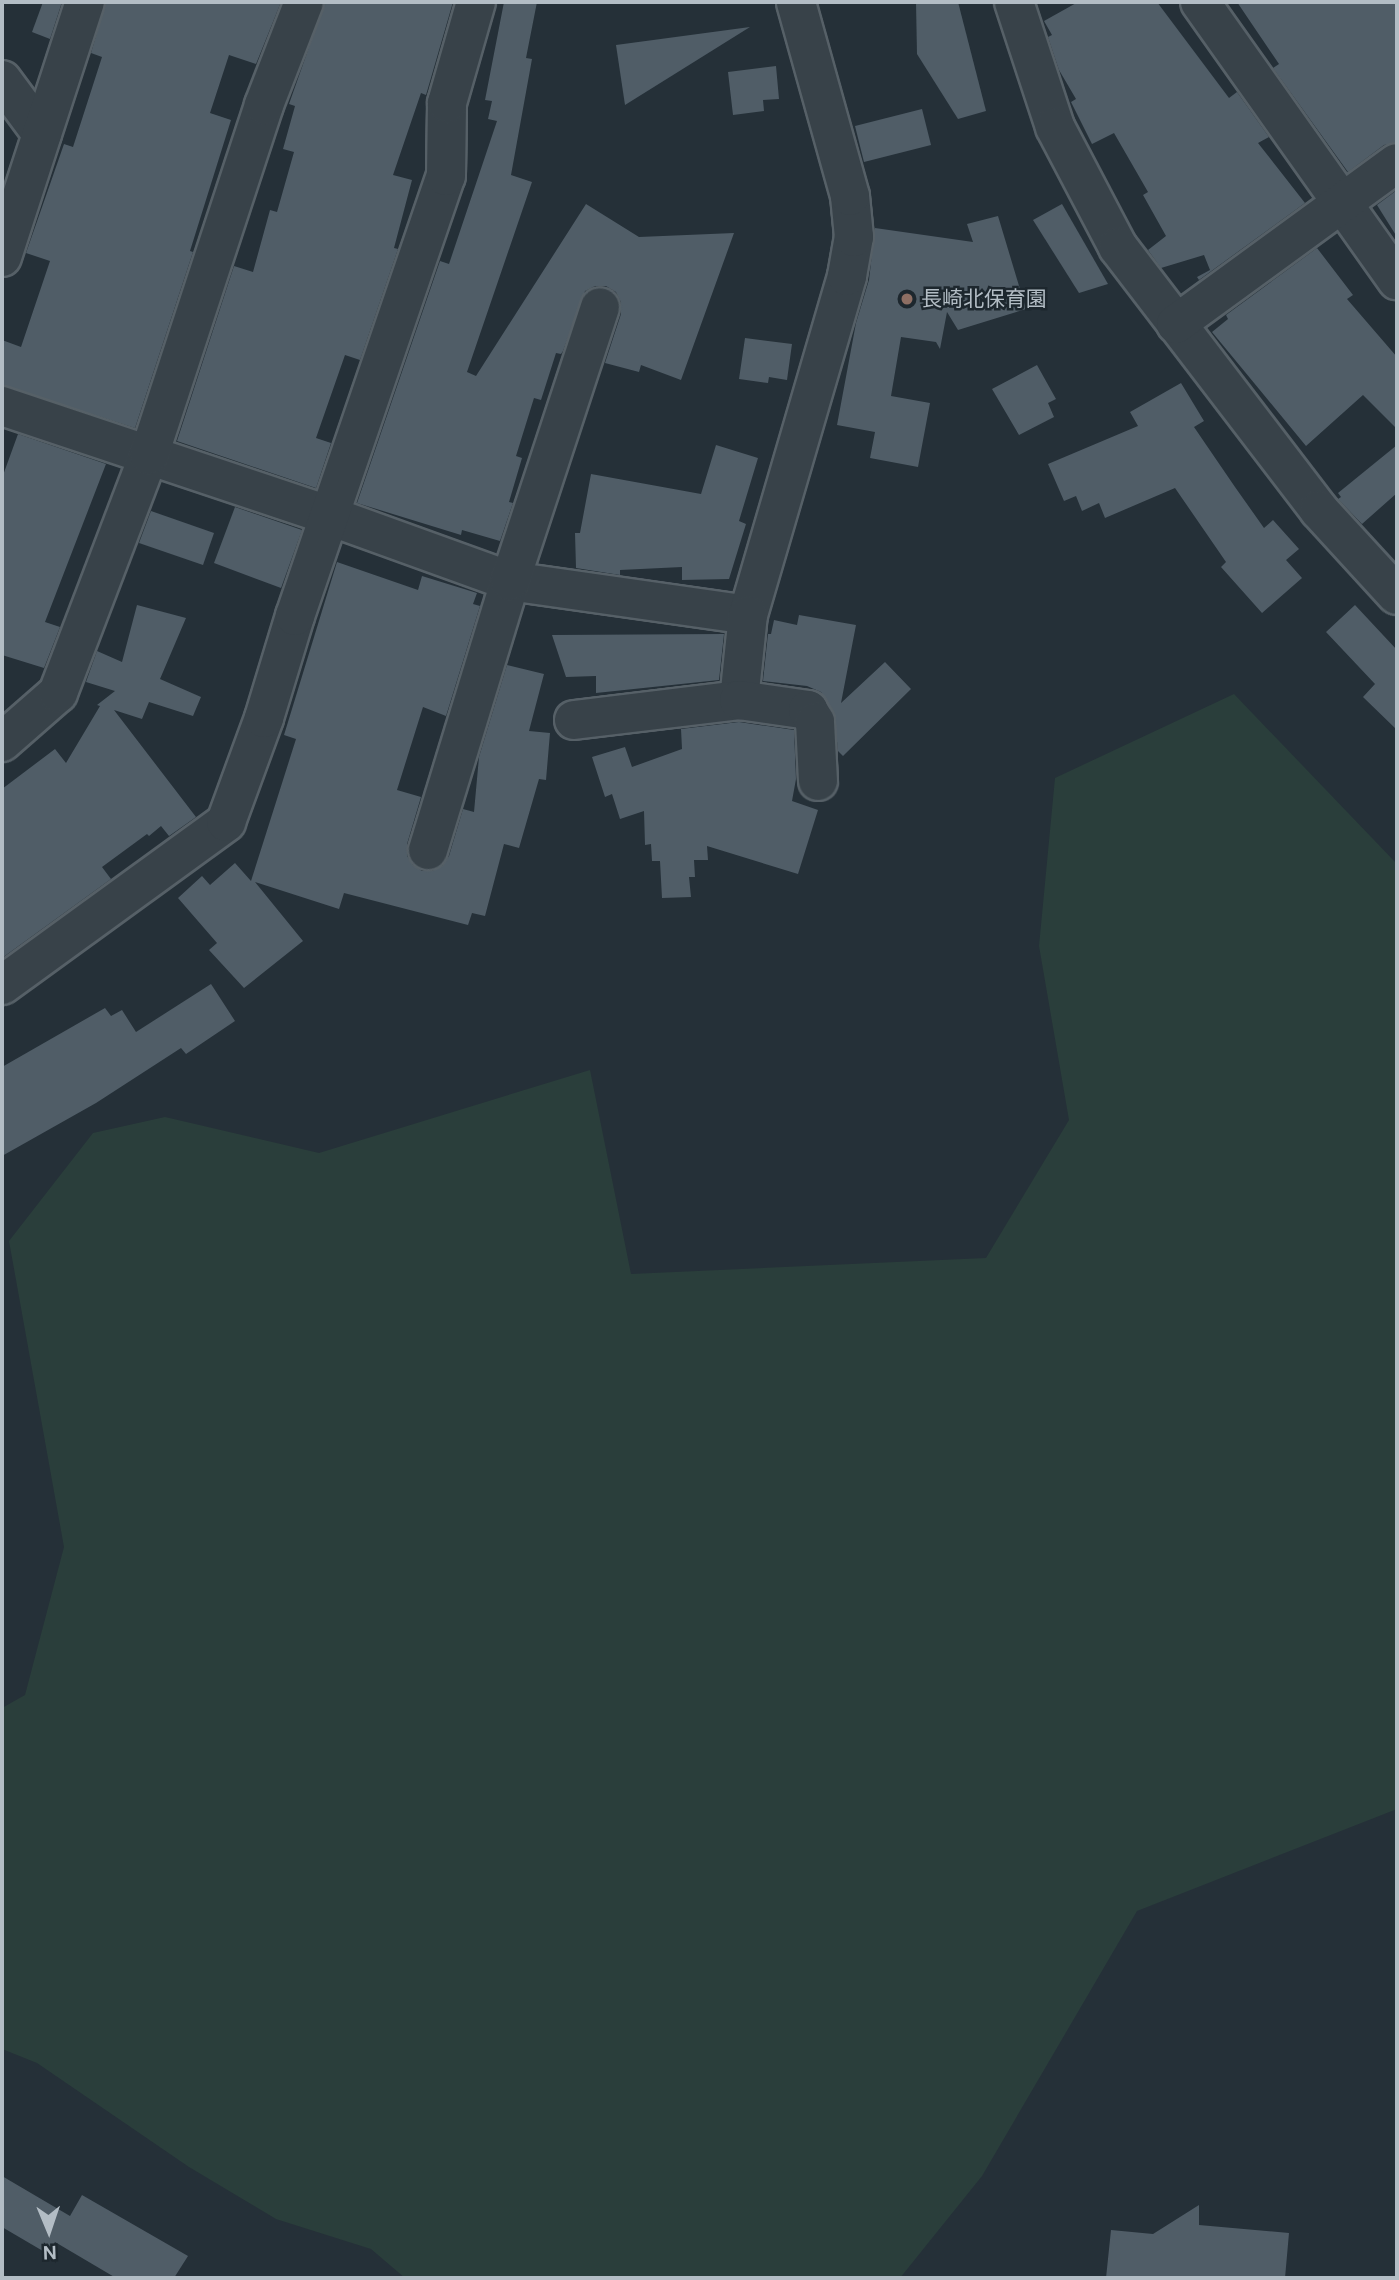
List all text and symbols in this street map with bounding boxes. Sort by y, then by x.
place label: 長崎北保育園 [921,286,1047,312]
marker: 長崎北保育園 [899,291,915,307]
north arrow [14,2196,84,2266]
text: N [42,2240,57,2265]

